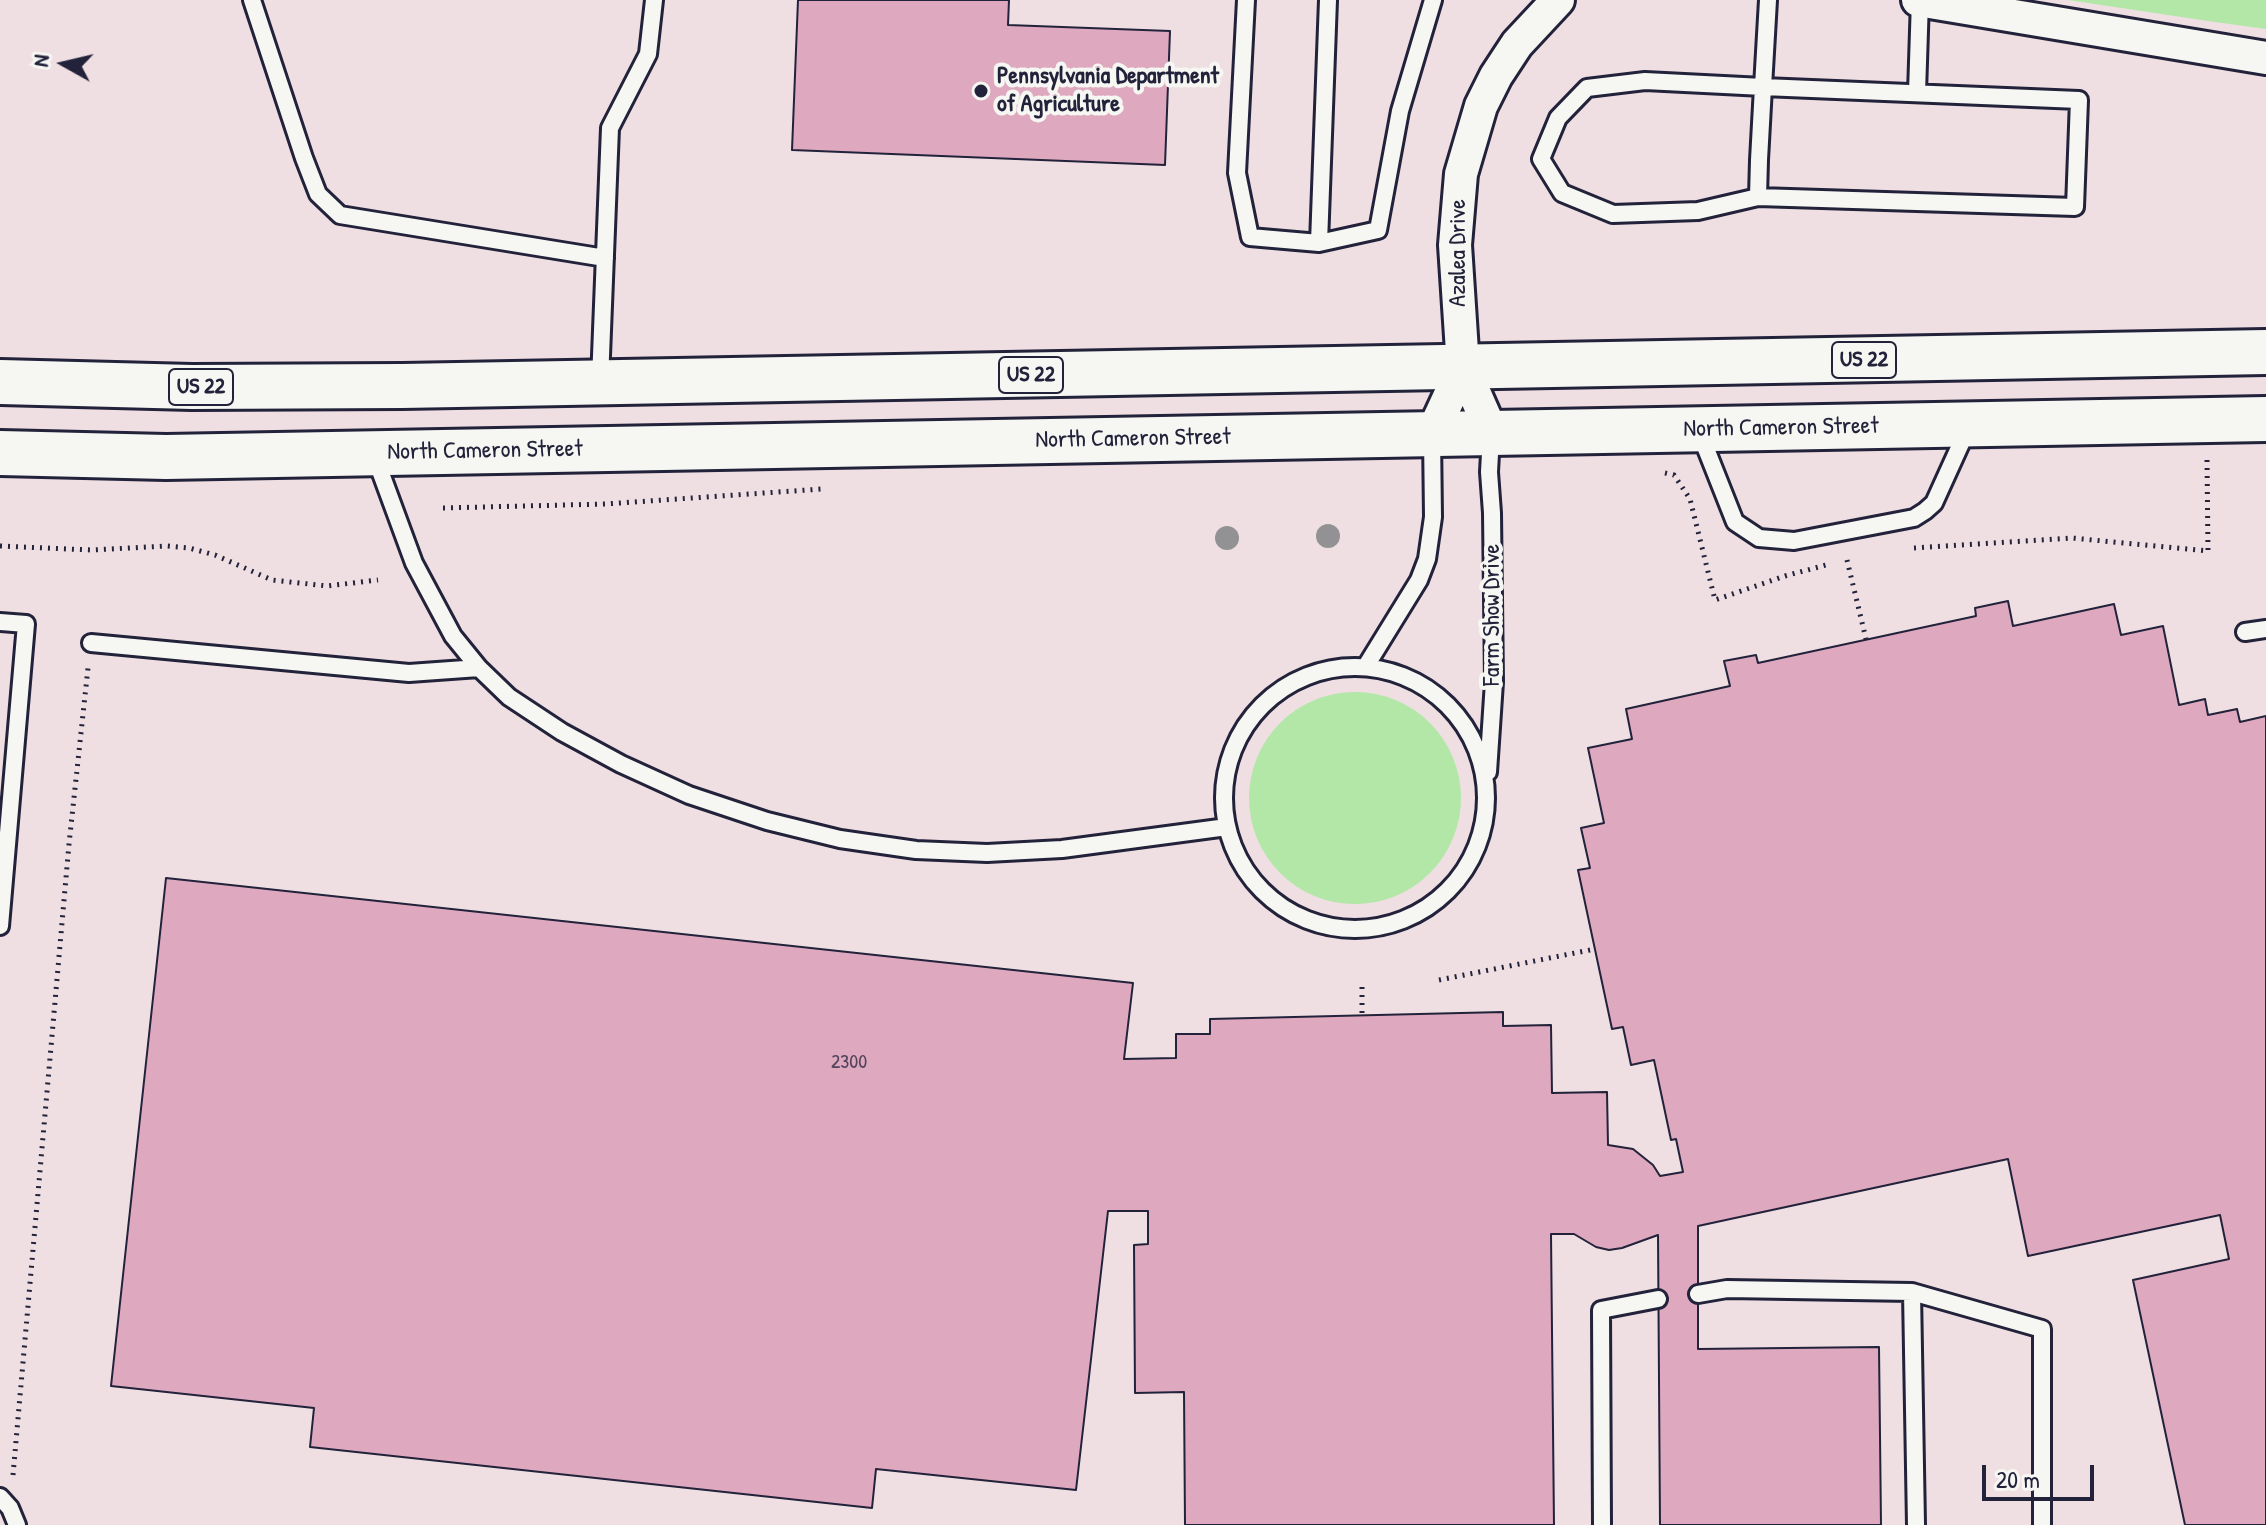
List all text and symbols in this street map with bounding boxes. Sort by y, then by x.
north arrow [24,24,104,104]
text: N [25,53,56,69]
place label: Pennsylvania Department of Agriculture [997,63,1219,119]
marker: Pennsylvania Department of Agriculture [972,82,990,100]
street label: Azalea Drive [1445,199,1473,307]
road number: US 22 [1832,342,1896,378]
road number: US 22 [999,357,1063,393]
road number: US 22 [169,369,233,405]
street label: North Cameron Street [1683,412,1879,444]
street label: North Cameron Street [1035,423,1231,455]
street label: North Cameron Street [387,435,583,467]
street label: Farm Show Drive [1479,544,1507,686]
house number: 2300 [831,1051,867,1075]
scale bar [1986,1449,2098,1499]
text: 20 m [1996,1463,2040,1495]

